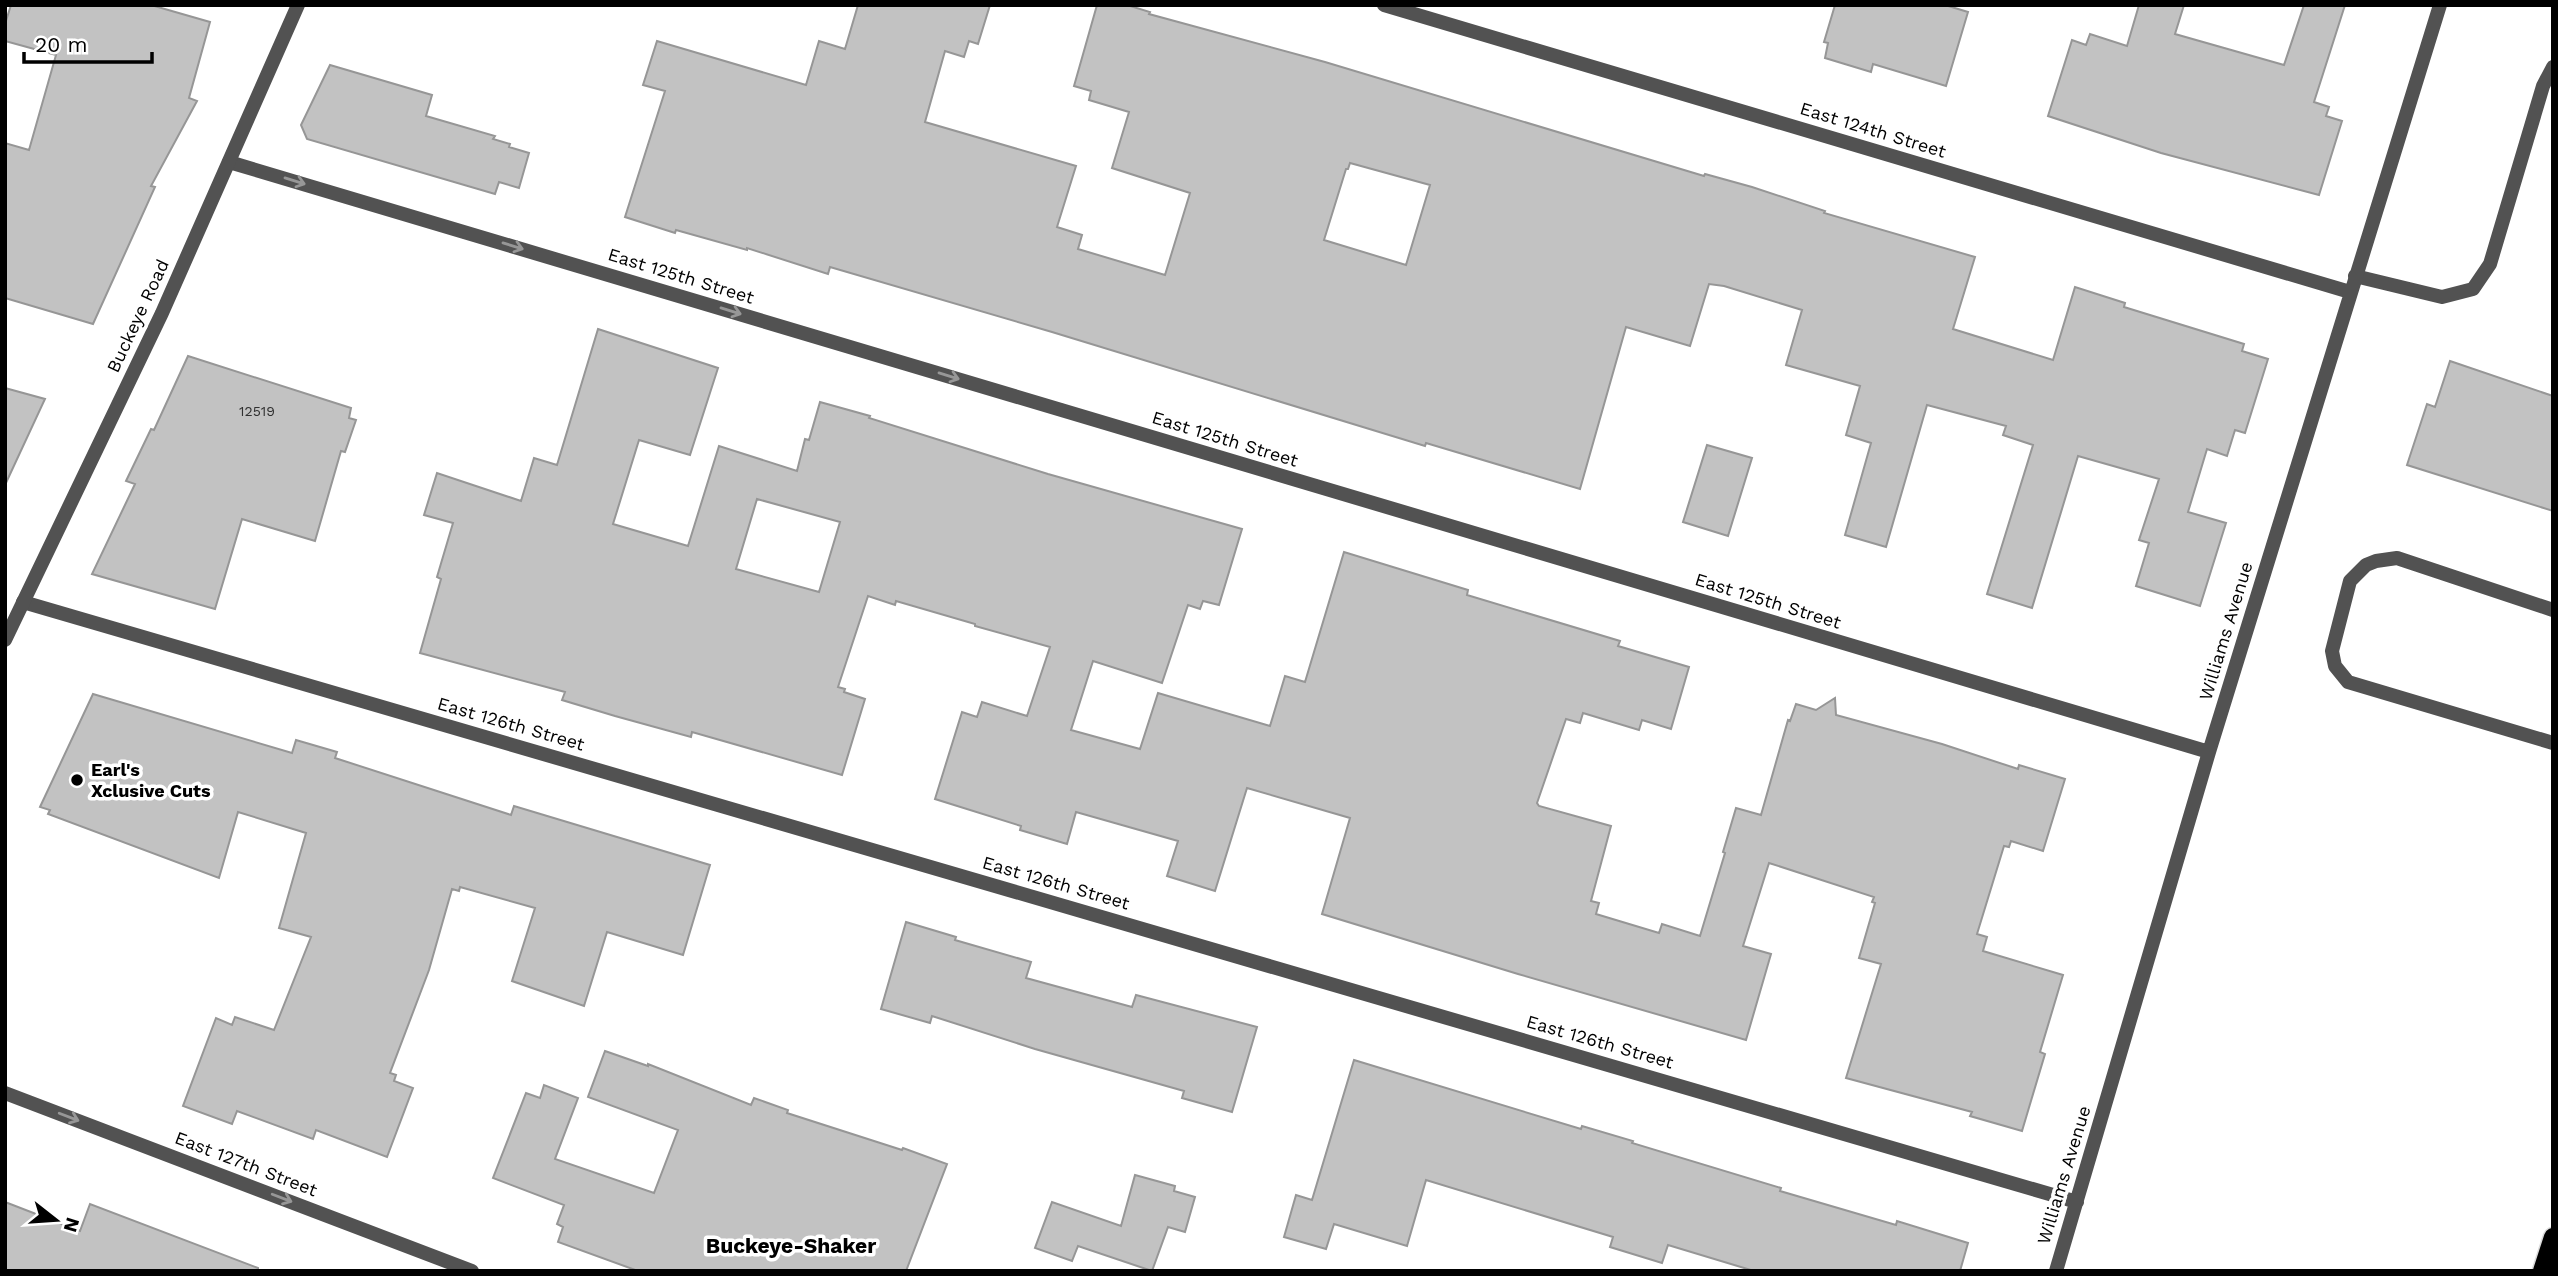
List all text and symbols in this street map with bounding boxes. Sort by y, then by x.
scale bar [24,21,152,65]
text: 20 m [35,32,87,57]
street label: East 124th Street [1798,97,1949,162]
one-way arrow [284,175,306,188]
one-way arrow [502,241,524,254]
street label: East 125th Street [606,243,757,308]
street label: Buckeye Road [102,256,173,376]
one-way arrow [720,306,742,319]
one-way arrow [938,371,960,384]
house number: 12519 [239,403,275,419]
street label: East 125th Street [1150,406,1301,471]
street label: Williams Avenue [2194,559,2257,703]
street label: East 125th Street [1693,568,1844,633]
street label: East 126th Street [435,692,587,755]
place label: Earl's Xclusive Cuts [91,759,211,801]
marker: Earl's Xclusive Cuts [69,772,85,788]
street label: East 126th Street [980,851,1132,914]
street label: East 126th Street [1524,1010,1676,1073]
street label: Williams Avenue [2032,1103,2095,1247]
one-way arrow [58,1112,79,1125]
street label: East 127th Street [172,1127,321,1201]
north arrow [21,1185,91,1255]
one-way arrow [270,1193,292,1206]
text: N [59,1215,85,1235]
district label: Buckeye-Shaker [706,1233,876,1258]

